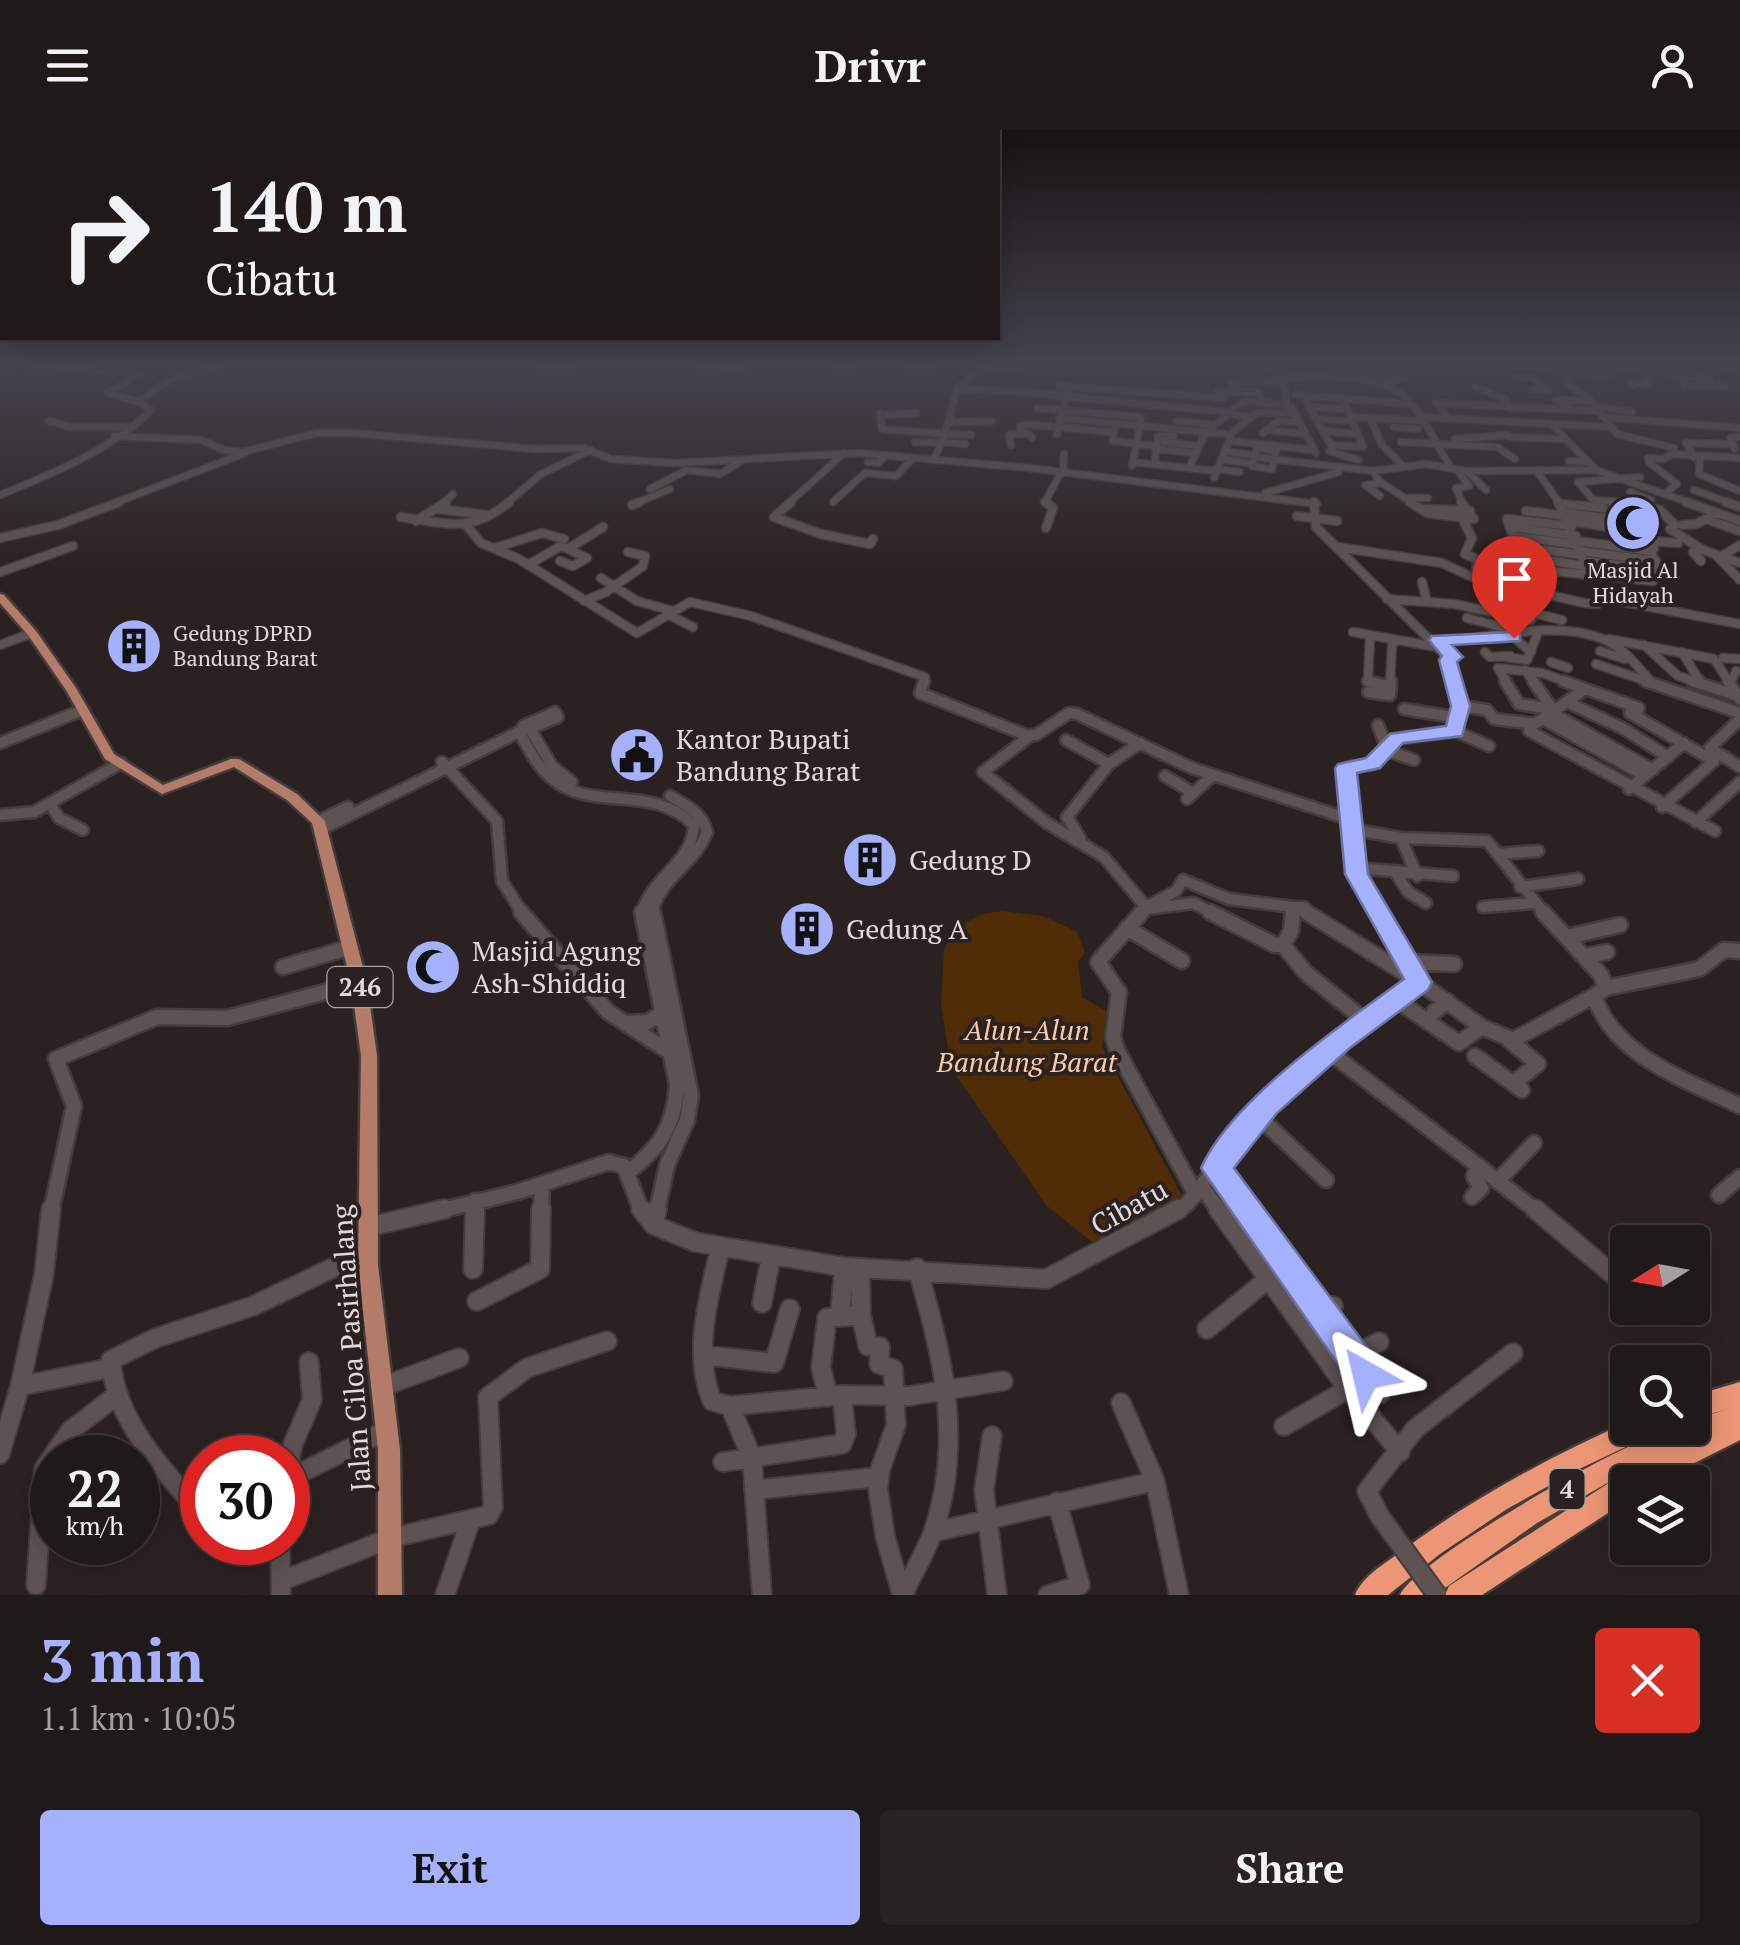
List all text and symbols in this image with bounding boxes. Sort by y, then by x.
text: Drivr [814,35,926,95]
icon: menu [40,38,95,93]
icon: person [1645,38,1700,93]
text: 140 m [205,159,407,252]
icon: right [40,170,170,300]
text: Cibatu [205,248,337,308]
mosque icon: Masjid Al Hidayah [1603,493,1663,553]
pin [1472,536,1557,639]
icon: arrive [1487,551,1542,606]
place label: Masjid Al Hidayah [1587,555,1679,609]
building icon: Gedung DPRD Bandung Barat [104,616,164,676]
place label: Gedung DPRD Bandung Barat [173,618,318,672]
place label: Kantor Bupati Bandung Barat [676,720,861,789]
public building icon: Kantor Bupati Bandung Barat [607,725,667,785]
building icon: Gedung D [840,830,900,890]
place label: Gedung D [909,841,1032,878]
building icon: Gedung A [777,899,837,959]
place label: Gedung A [846,910,969,947]
place label: Masjid Agung Ash-Shiddiq [472,932,642,1001]
mosque icon: Masjid Agung Ash-Shiddiq [403,937,463,997]
road number: 246 [328,967,392,1007]
park label: Alun-Alun Bandung Barat [936,1011,1118,1080]
street label: Cibatu [1084,1170,1174,1243]
street label: Jalan Ciloa Pasirhalang [322,1202,379,1493]
north arrow [1610,1225,1710,1325]
map controls [1610,1225,1710,1565]
position arrow [1314,1323,1418,1427]
button: search [1610,1345,1710,1445]
speed limit sign: 30 [180,1435,310,1565]
text: 22 [67,1455,123,1521]
button: layers [1610,1465,1710,1565]
road number: 4 [1550,1469,1584,1509]
text: km/h [66,1509,124,1542]
text: 3 min [40,1620,204,1699]
button: close [1595,1628,1700,1733]
text: 1.1 km · 10:05 [40,1697,237,1739]
button: Exit [40,1810,860,1925]
button: Share [880,1810,1700,1925]

